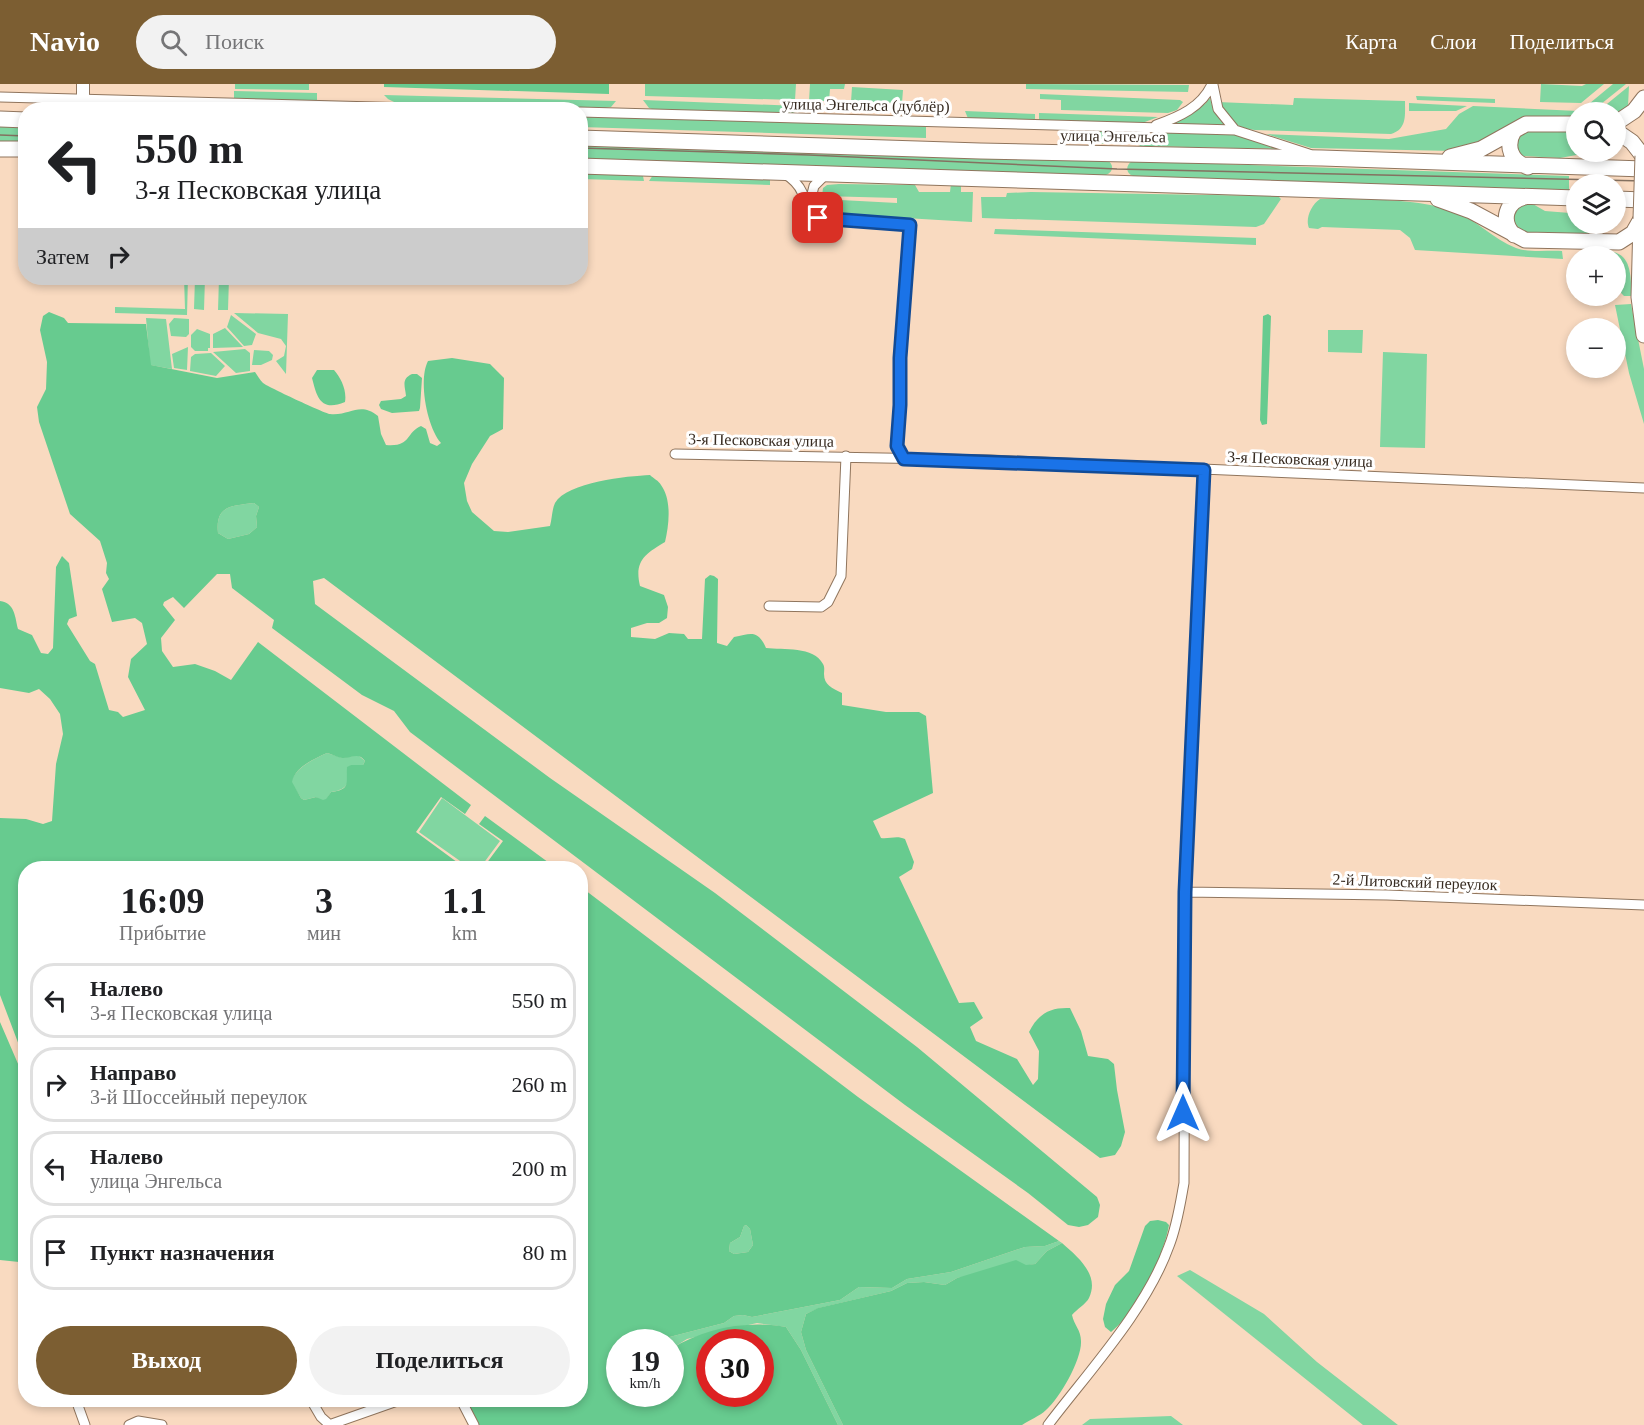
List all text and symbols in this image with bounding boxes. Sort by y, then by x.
search box [136,15,556,69]
text: Navio [30,26,100,57]
icon: search [157,26,190,59]
text: Поиск [205,29,264,54]
text: Карта [1345,30,1397,54]
text: Слои [1430,30,1476,54]
text: Поделиться [1509,30,1614,54]
street label: улица Энгельса (дублёр) [782,95,950,116]
map controls [1566,102,1626,378]
button: search [1566,102,1626,162]
icon: left [36,126,114,204]
text: 550 m [135,126,244,172]
street label: улица Энгельса [1060,127,1166,146]
button: layers [1566,174,1626,234]
text: 3-я Песковская улица [135,175,381,205]
pin [792,192,843,243]
icon: arrive [801,201,834,234]
icon: right [102,240,135,273]
text: Затем [36,244,90,269]
button: + [1566,246,1626,306]
button: − [1566,318,1626,378]
street label: 3-я Песковская улица [688,430,834,451]
street label: 3-я Песковская улица [1227,448,1373,471]
street label: 2-й Литовский переулок [1332,871,1498,894]
text: 16:09 [121,881,205,921]
text: 3 [315,881,333,921]
text: 1.1 [442,881,487,921]
text: Прибытие [119,922,206,944]
text: мин [307,922,341,944]
text: km [452,922,477,944]
text: Налево [90,976,163,1001]
icon: left [39,984,72,1017]
text: 550 m [511,988,567,1013]
text: 3-я Песковская улица [90,1002,272,1024]
text: Направо [90,1060,176,1085]
icon: right [39,1068,72,1101]
text: 260 m [511,1072,567,1097]
position arrow [1151,1081,1215,1145]
text: 3-й Шоссейный переулок [90,1086,307,1108]
text: Налево [90,1144,163,1169]
icon: left [39,1152,72,1185]
text: 200 m [511,1156,567,1181]
text: улица Энгельса [90,1170,222,1192]
icon: arrive [39,1236,72,1269]
text: Пункт назначения [90,1240,275,1265]
text: 80 m [522,1240,567,1265]
button: Выход [36,1326,297,1395]
button: Поделиться [309,1326,570,1395]
speed limit sign: 30 [696,1329,774,1407]
text: 19 [630,1344,660,1377]
text: km/h [630,1375,660,1391]

